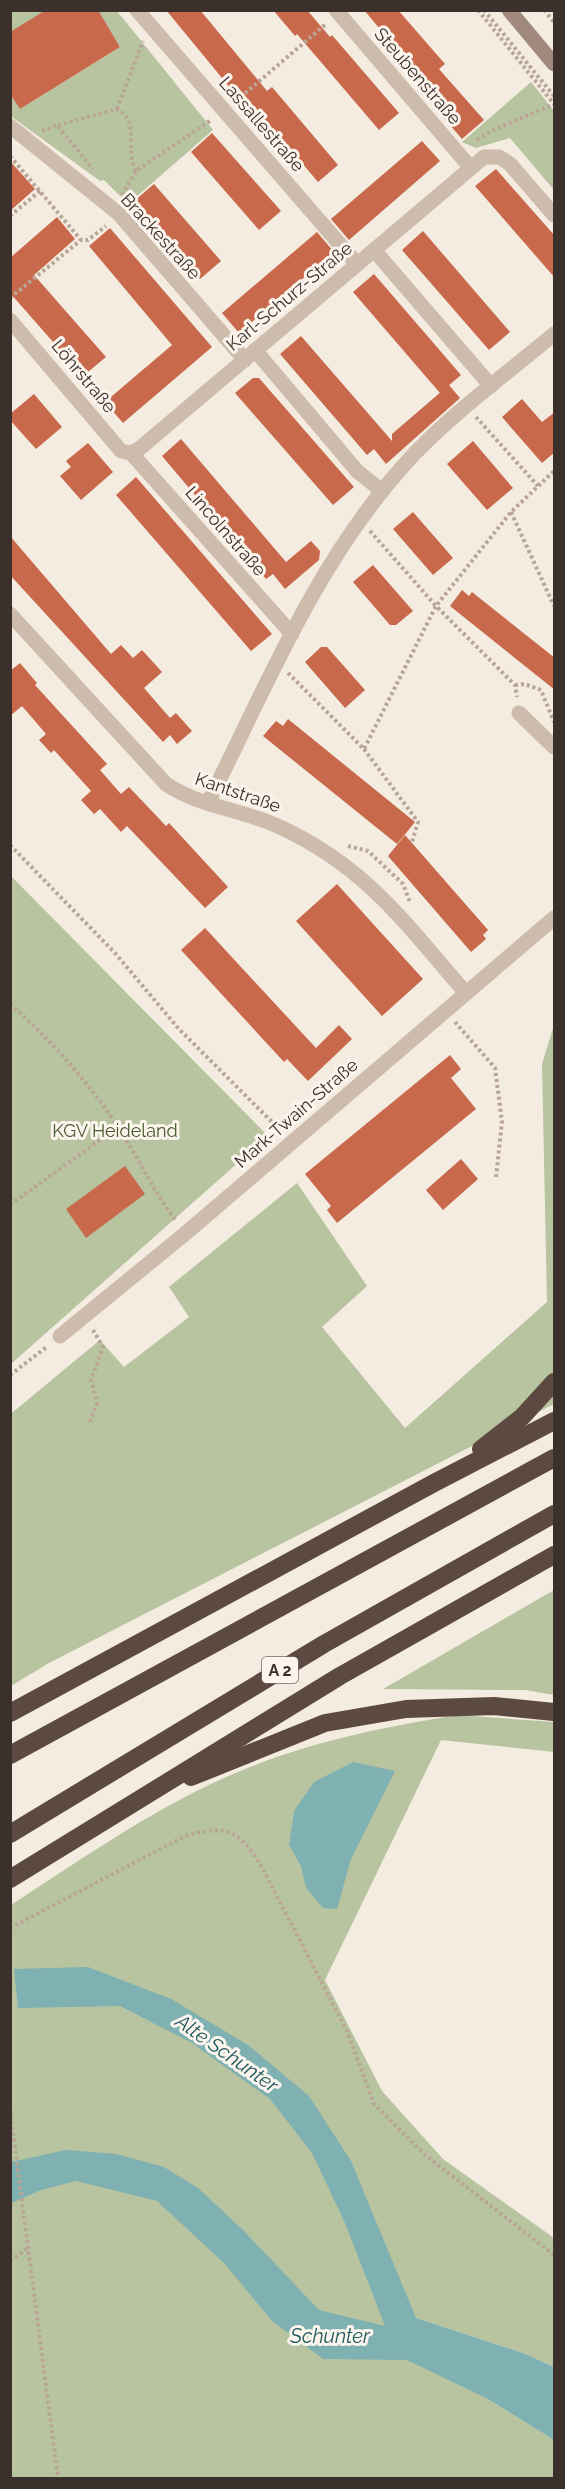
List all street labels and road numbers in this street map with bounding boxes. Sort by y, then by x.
street label: Steubenstraße [370,23,466,129]
street label: Lassallestraße [215,72,309,176]
street label: Brackestraße [117,189,206,284]
street label: Karl-Schurz-Straße [222,237,356,355]
street label: Löhrstraße [47,335,121,417]
street label: Lincolnstraße [181,482,271,581]
street label: Kantstraße [192,768,284,817]
street label: Mark-Twain-Straße [230,1054,362,1172]
road number: A 2 [262,1657,298,1683]

